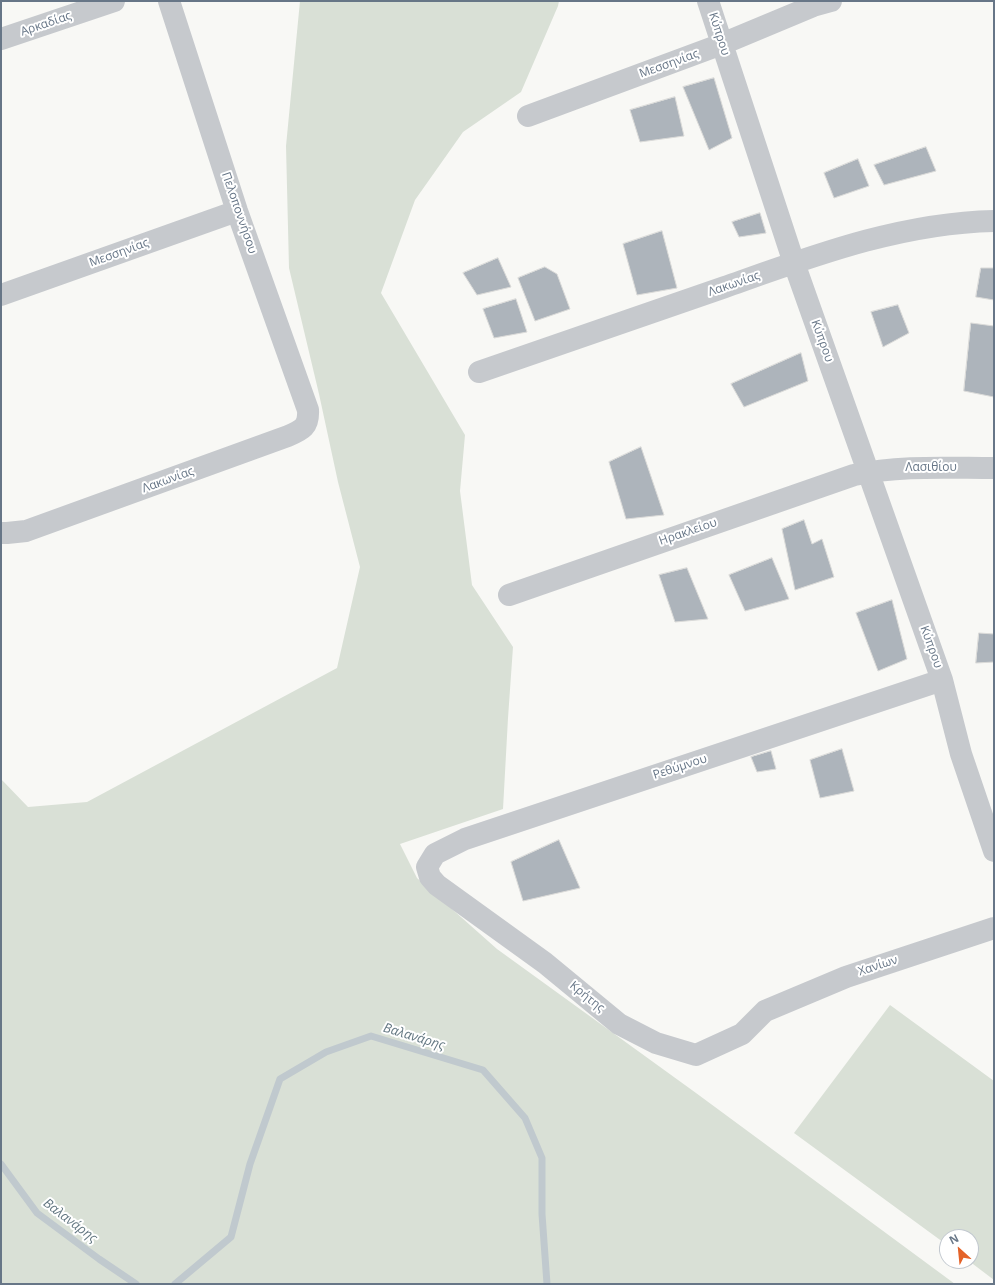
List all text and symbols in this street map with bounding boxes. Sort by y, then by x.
street label: Αρκαδίας [19,9,73,39]
street label: Κύπρου [705,11,733,57]
street label: Μεσσηνίας [637,47,701,81]
street label: Πελοποννήσου [218,170,260,256]
street label: Μεσσηνίας [87,236,151,270]
street label: Λακωνίας [706,268,762,300]
street label: Κύπρου [808,318,836,364]
street label: Λασιθίου [905,461,957,475]
street label: Λακωνίας [140,464,196,496]
street label: Ηρακλείου [657,515,719,549]
street label: Κύπρου [917,624,945,670]
street label: Ρεθύμνου [651,752,709,782]
street label: Χανίων [856,953,900,979]
street label: Κρήτης [567,979,607,1015]
water label: Βαλανάρης [381,1020,447,1054]
water label: Βαλανάρης [40,1196,100,1246]
north arrow [939,1229,979,1269]
text: N [946,1230,961,1247]

